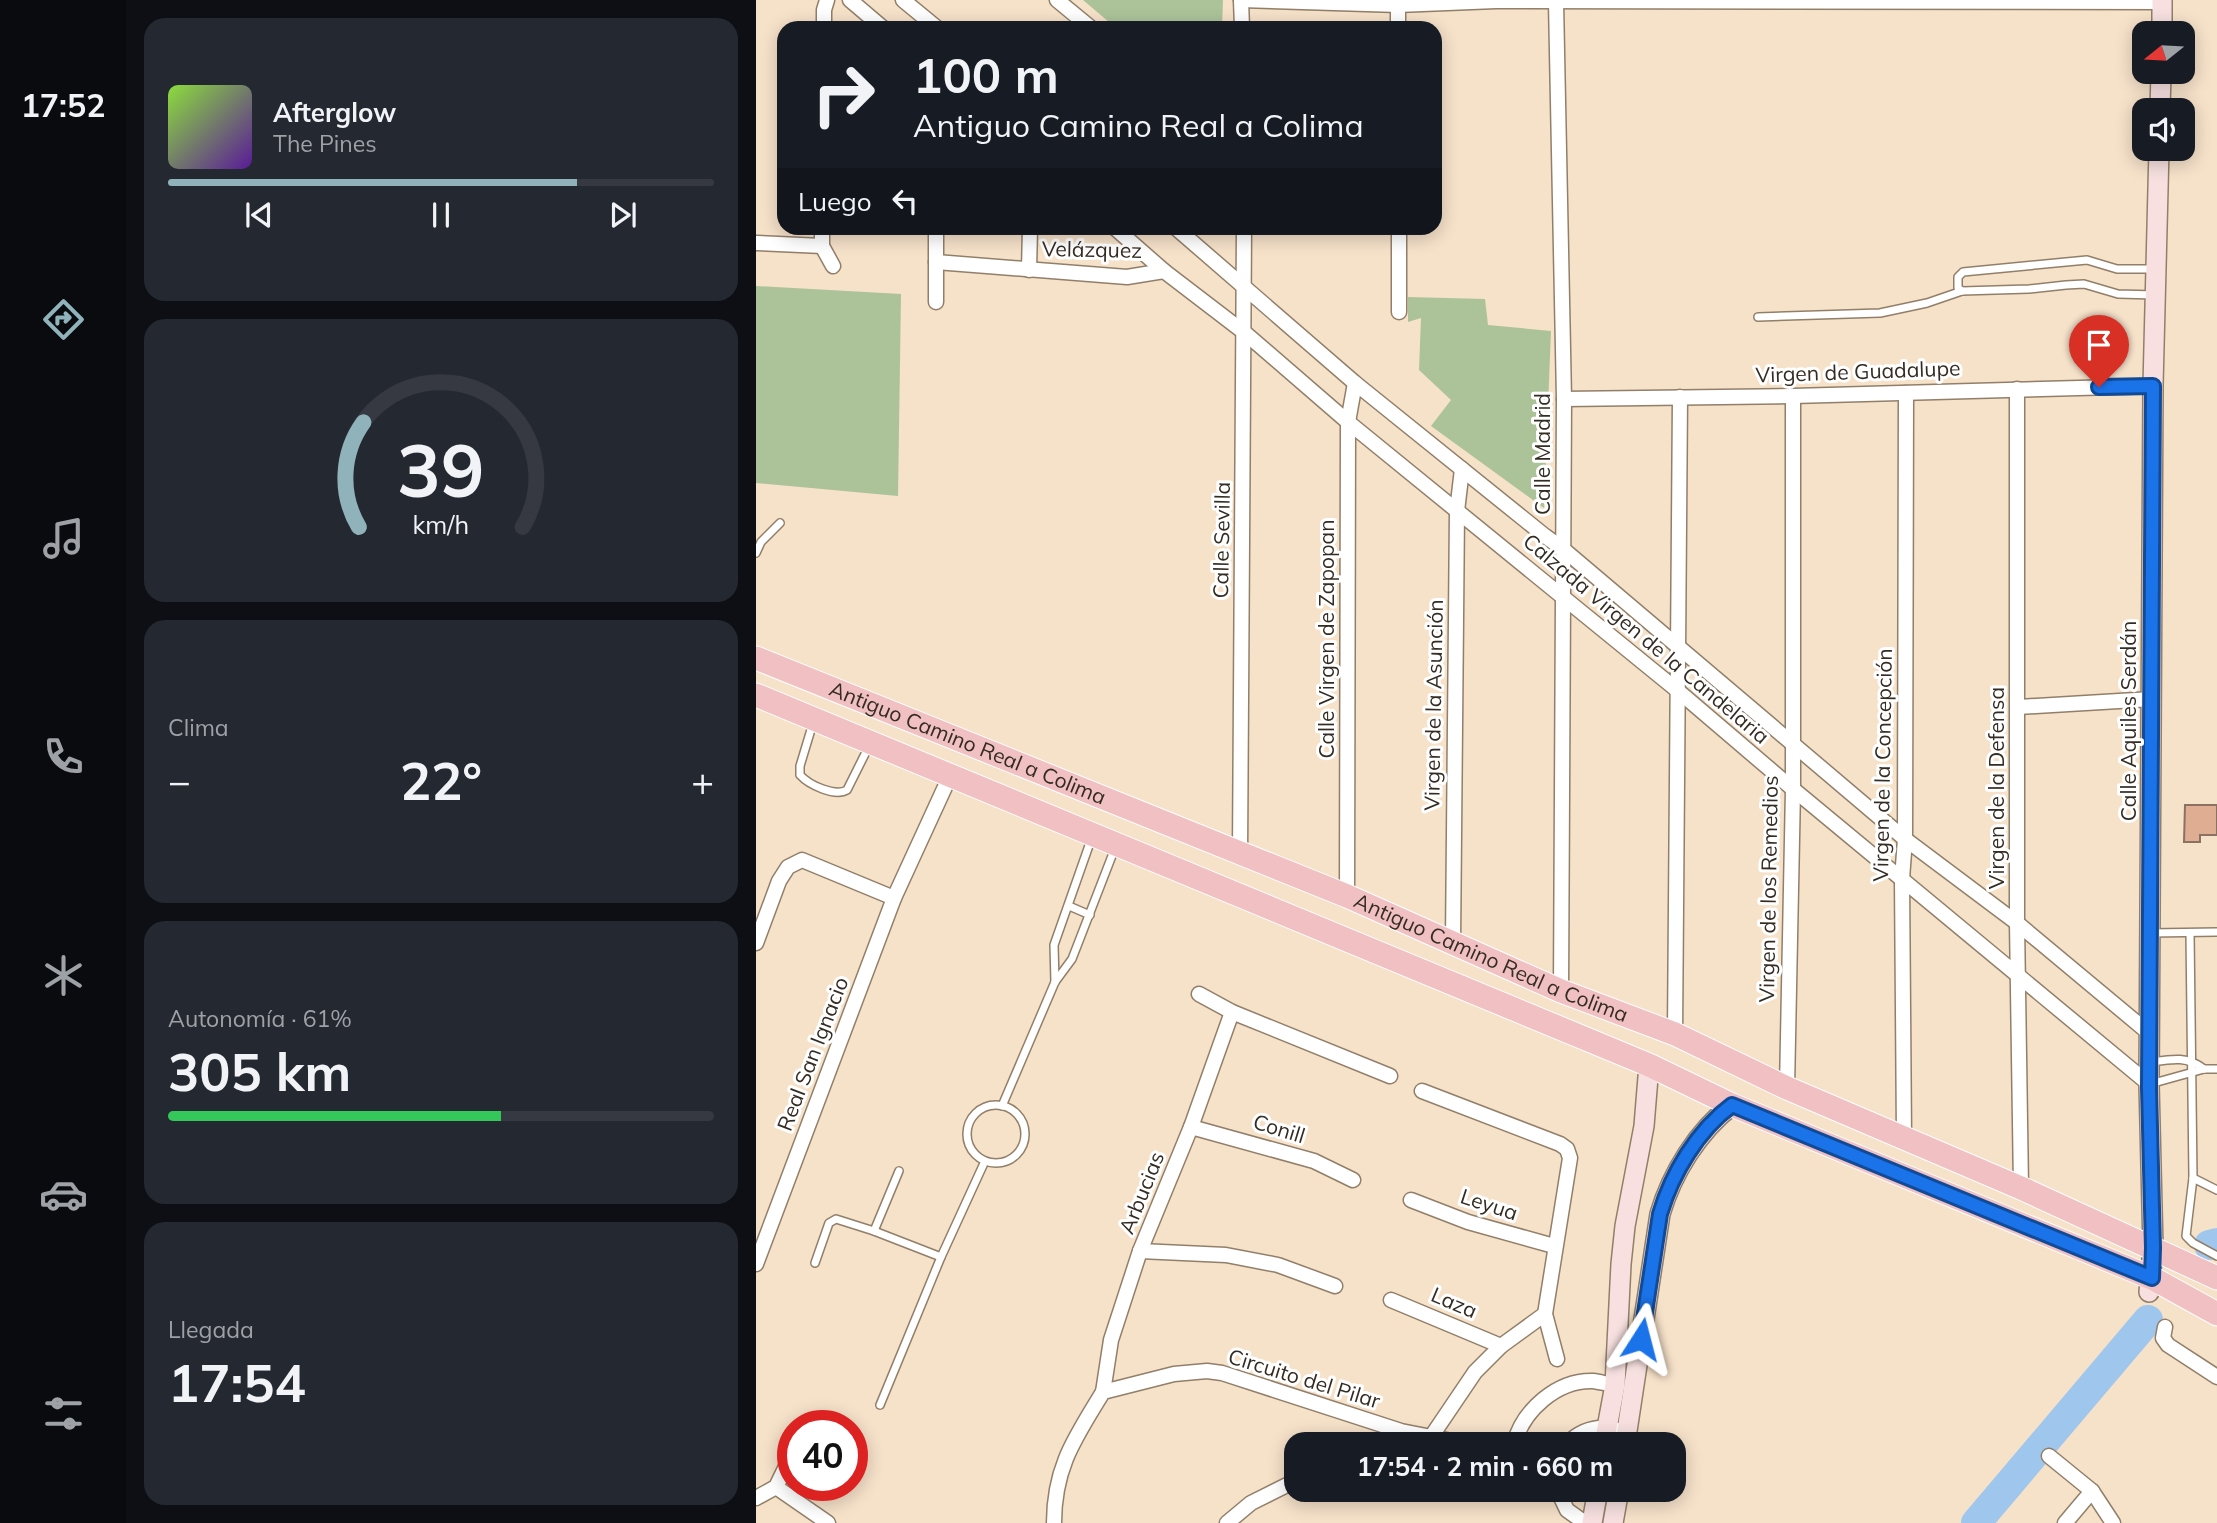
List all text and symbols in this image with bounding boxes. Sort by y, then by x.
north arrow [2132,21,2194,84]
map controls [2132,21,2195,161]
text: 100 m [913,44,1059,105]
icon: right [798,49,889,140]
text: 17:52 [21,85,105,125]
text: Afterglow [273,96,396,129]
button: sound [2132,98,2195,161]
text: Antiguo Camino Real a Colima [913,105,1364,145]
text: The Pines [273,129,377,158]
icon: left [886,182,924,220]
text: Luego [798,185,872,218]
icon: previous [240,196,278,234]
icon: pause [422,196,460,234]
icon: next [604,196,642,234]
street label: Velázquez [1042,235,1142,263]
icon: directions [39,295,88,344]
pin [2069,315,2129,387]
icon: arrive [2080,326,2118,364]
street label: Virgen de Guadalupe [1755,354,1961,388]
street label: Calle Madrid [1529,393,1555,515]
text: 39 [397,424,485,515]
street label: Calle Sevilla [1207,481,1235,599]
text: km/h [413,508,469,539]
icon: music [39,514,88,563]
street label: Calle Virgen de Zapopan [1313,519,1339,759]
street label: Calzada Virgen de la Candelaria [1518,528,1775,749]
street label: Virgen de la Asunción [1418,599,1448,811]
street label: Calle Aquiles Serdán [2115,621,2141,821]
street label: Virgen de la Concepción [1867,648,1897,882]
street label: Antiguo Camino Real a Colima [826,675,1110,810]
street label: Virgen de la Defensa [1983,687,2009,889]
text: Clima [168,713,229,742]
icon: phone [39,732,88,781]
text: 22° [400,748,482,813]
text: − [168,757,191,805]
text: + [691,757,714,805]
street label: Virgen de los Remedios [1753,775,1783,1003]
street label: Antiguo Camino Real a Colima [1350,887,1632,1027]
icon: climate [39,951,88,1000]
street label: Real San Ignacio [771,973,853,1134]
text: Autonomía · 61% [168,1004,352,1033]
text: 305 km [168,1039,351,1104]
street label: Conill [1250,1108,1308,1148]
street label: Arbucias [1113,1148,1169,1237]
icon: car [39,1170,88,1219]
street label: Leyua [1457,1183,1521,1225]
street label: Laza [1427,1281,1481,1323]
position arrow [1604,1302,1678,1376]
text: Llegada [168,1315,254,1344]
street label: Circuito del Pilar [1225,1343,1384,1414]
text: 17:54 [168,1350,306,1415]
icon: filters [39,1389,88,1438]
speed limit sign: 40 [777,1410,868,1501]
text: 17:54 · 2 min · 660 m [1357,1450,1613,1483]

